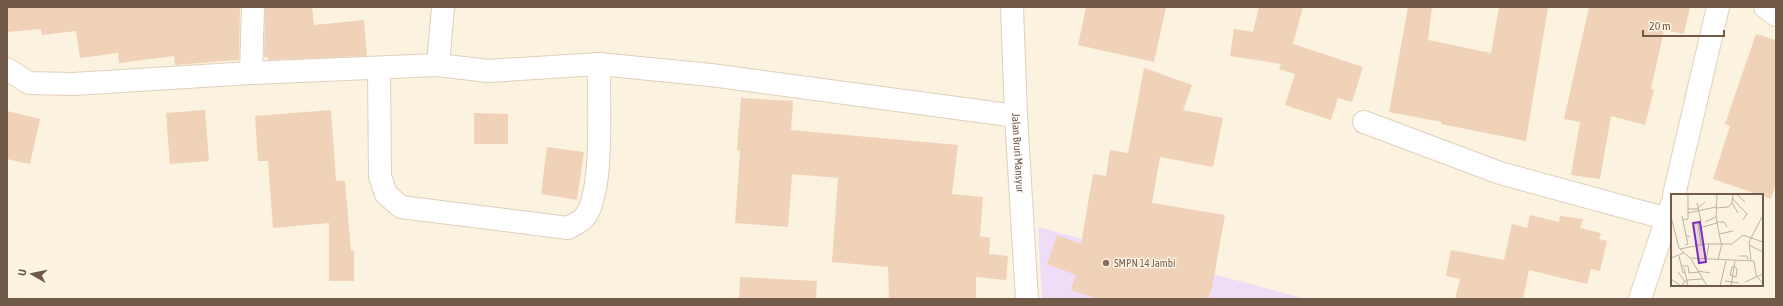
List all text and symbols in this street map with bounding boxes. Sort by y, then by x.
scale bar [1643,12,1724,38]
text: 20 m [1649,19,1671,33]
street label: Jalan Bruri Mansyur [1010,113,1027,194]
inset map [1671,194,1763,286]
north arrow [12,254,52,294]
place label: SMPN 14 Jambi [1114,257,1176,269]
marker: SMPN 14 Jambi [1101,258,1111,268]
text: U [16,268,29,277]

